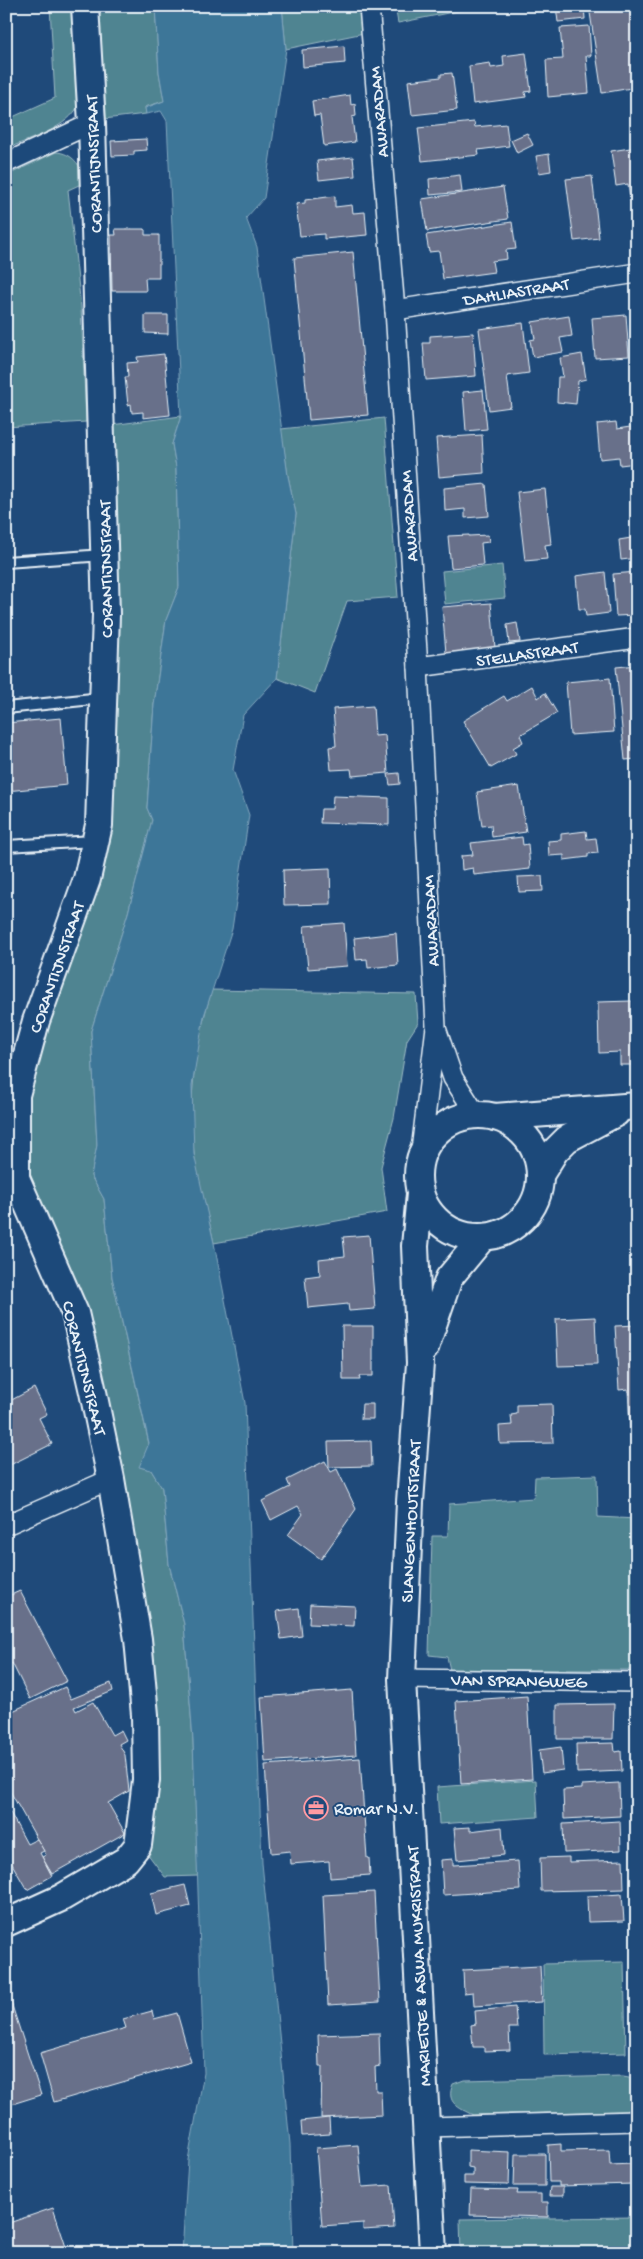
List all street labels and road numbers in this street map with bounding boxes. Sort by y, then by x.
street label: AWARADAM [366,65,395,158]
street label: CORANTIJNSTRAAT [83,94,108,233]
street label: DAHLIASTRAAT [461,275,572,312]
street label: AWARADAM [397,469,424,562]
street label: CORANTIJNSTRAAT [96,499,119,638]
street label: STELLASTRAAT [475,638,581,673]
street label: AWARADAM [420,874,445,967]
street label: CORANTIJNSTRAAT [26,898,91,1036]
street label: CORANTIJNSTRAAT [56,1299,110,1439]
street label: SLANGENHOUTSTRAAT [398,1438,427,1603]
street label: VAN SPRANGWEG [450,1671,588,1694]
street label: MARIETJE & ASWA MUKRISTRAAT [404,1844,437,2087]

